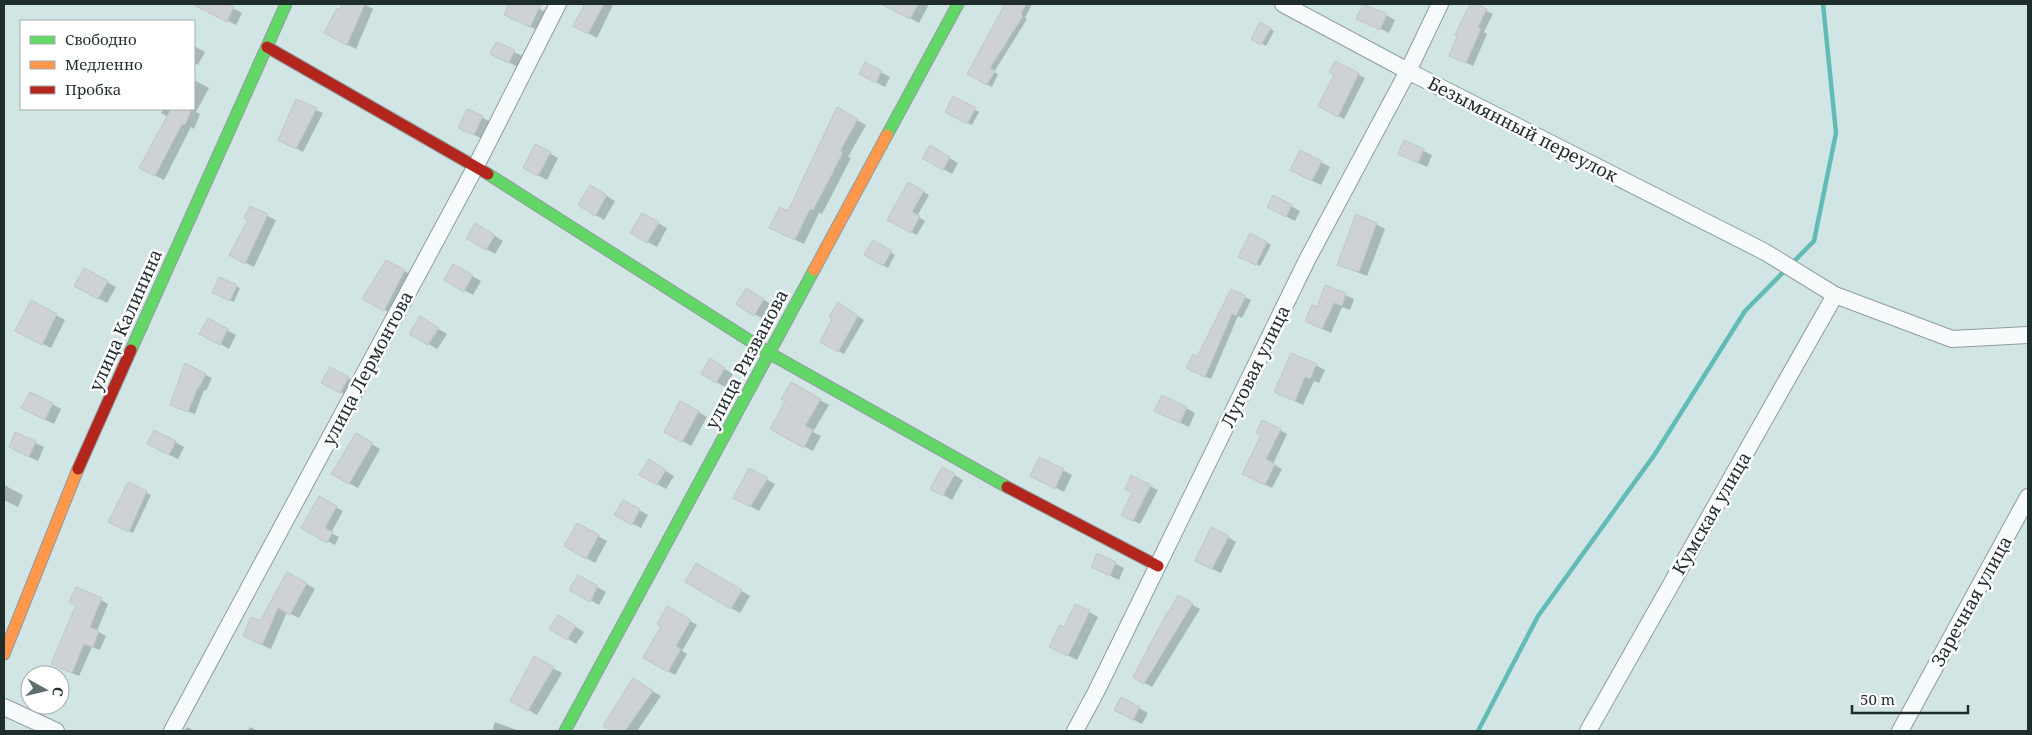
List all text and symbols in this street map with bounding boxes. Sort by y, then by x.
legend [20,20,195,110]
text: Свободно [65,29,137,49]
text: Медленно [65,54,143,74]
street label: Безымянный переулок [1424,71,1622,188]
text: Пробка [65,79,121,99]
street label: улица Калинина [83,245,167,395]
street label: улица Ризванова [699,285,793,433]
street label: улица Лермонтова [316,286,418,450]
street label: Луговая улица [1215,301,1295,431]
street label: Кумская улица [1666,447,1756,579]
street label: Заречная улица [1925,531,2017,671]
north arrow [20,665,70,715]
scale bar [1852,682,1968,714]
text: С [48,686,68,698]
text: 50 m [1860,689,1895,709]

